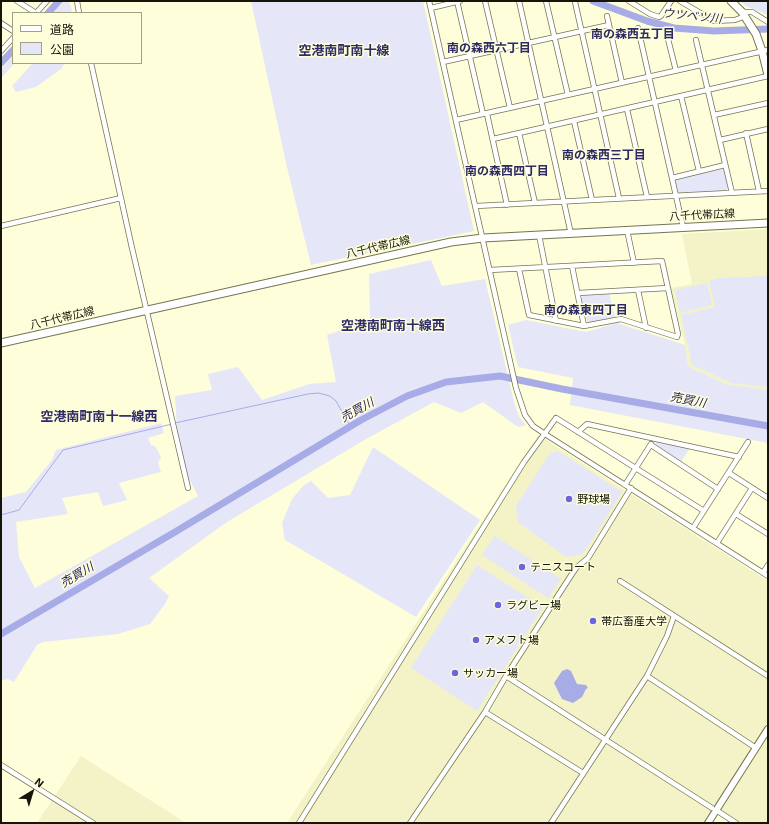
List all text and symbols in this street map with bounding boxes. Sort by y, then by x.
water label: ウツベツ川 [661,6,723,26]
legend [12,12,142,64]
text: 道路 [50,22,74,36]
district label: 南の森西五丁目 [591,27,675,41]
district label: 南の森西六丁目 [447,41,531,55]
text: 公園 [50,42,74,56]
district label: 空港南町南十線 [299,43,389,59]
district label: 南の森西三丁目 [562,148,646,162]
district label: 南の森西四丁目 [465,164,549,178]
street label: 八千代帯広線 [669,207,735,223]
street label: 八千代帯広線 [344,233,412,261]
district label: 南の森東四丁目 [544,303,628,317]
street label: 八千代帯広線 [28,304,96,332]
district label: 空港南町南十線西 [341,318,445,334]
water label: 売買川 [669,389,707,411]
water label: 売買川 [338,395,376,425]
district label: 空港南町南十一線西 [41,409,157,425]
place label: 野球場 [577,492,610,506]
marker: 野球場 [564,494,574,504]
water label: 売買川 [58,560,96,590]
place label: テニスコート [530,560,596,574]
marker: テニスコート [517,562,527,572]
place label: ラグビー場 [506,598,561,612]
marker: ラグビー場 [493,600,503,610]
place label: 帯広畜産大学 [601,614,667,628]
marker: 帯広畜産大学 [588,616,598,626]
place label: アメフト場 [484,633,539,647]
marker: アメフト場 [471,635,481,645]
place label: サッカー場 [463,666,518,680]
marker: サッカー場 [450,668,460,678]
north arrow [12,772,52,812]
text: N [33,775,47,790]

